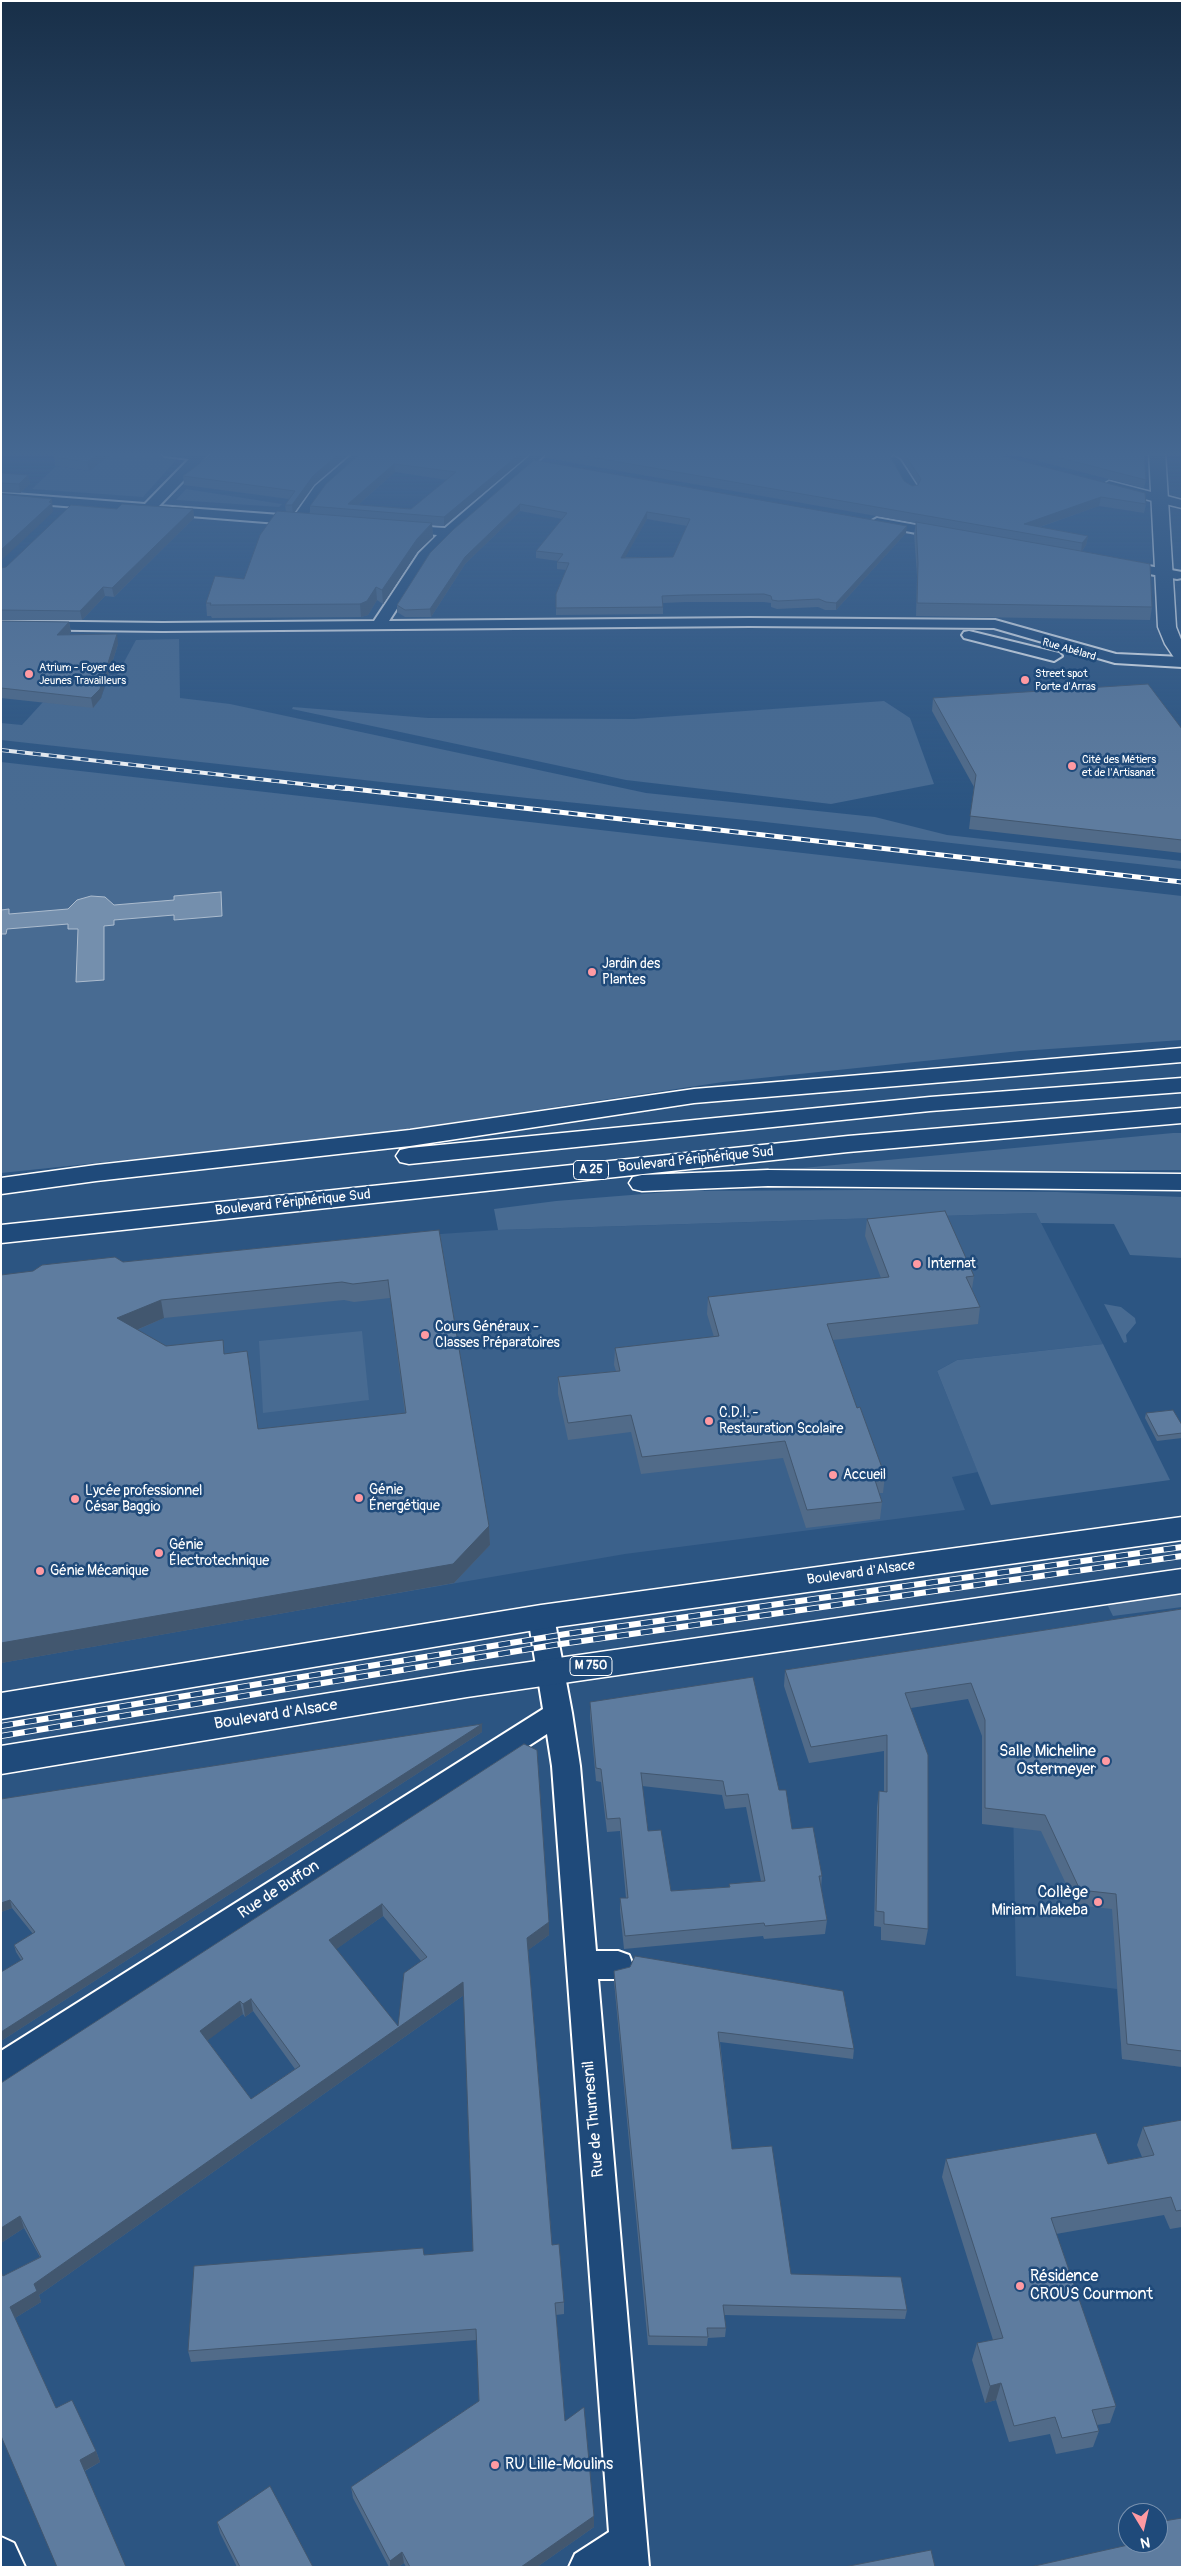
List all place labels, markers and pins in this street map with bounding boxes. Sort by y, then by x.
place label: Atrium - Foyer des Jeunes Travailleurs [39,661,126,687]
place label: Street spot Porte d'Arras [1035,667,1096,693]
marker: Atrium - Foyer des Jeunes Travailleurs [23,668,35,680]
marker: Street spot Porte d'Arras [1019,674,1031,686]
place label: Cité des Métiers et de l'Artisanat [1082,753,1156,779]
marker: Cité des Métiers et de l'Artisanat [1066,760,1078,772]
place label: Jardin des Plantes [602,956,660,989]
marker: Jardin des Plantes [586,966,598,978]
place label: Internat [927,1256,976,1272]
marker: Internat [911,1258,923,1270]
place label: Cours Généraux - Classes Préparatoires [435,1319,560,1351]
marker: Cours Généraux - Classes Préparatoires [419,1329,431,1341]
place label: C.D.I. - Restauration Scolaire [719,1405,843,1438]
marker: C.D.I. - Restauration Scolaire [703,1415,715,1427]
place label: Accueil [843,1467,886,1483]
marker: Accueil [827,1469,839,1481]
place label: Génie Énergétique [369,1482,440,1514]
place label: Lycée professionnel César Baggio [85,1483,202,1515]
marker: Génie Énergétique [353,1492,365,1504]
marker: Lycée professionnel César Baggio [69,1493,81,1505]
place label: Génie Électrotechnique [169,1537,269,1570]
marker: Génie Électrotechnique [153,1547,165,1559]
place label: Génie Mécanique [50,1563,149,1579]
marker: Génie Mécanique [34,1565,46,1577]
place label: Salle Micheline Ostermeyer [999,1742,1096,1780]
marker: Salle Micheline Ostermeyer [1100,1755,1112,1767]
place label: Collège Miriam Makeba [991,1883,1088,1921]
marker: Collège Miriam Makeba [1092,1896,1104,1908]
place label: Résidence CROUS Courmont [1030,2267,1153,2305]
marker: Résidence CROUS Courmont [1014,2280,1026,2292]
place label: RU Lille-Moulins [505,2455,613,2475]
marker: RU Lille-Moulins [489,2459,501,2471]

